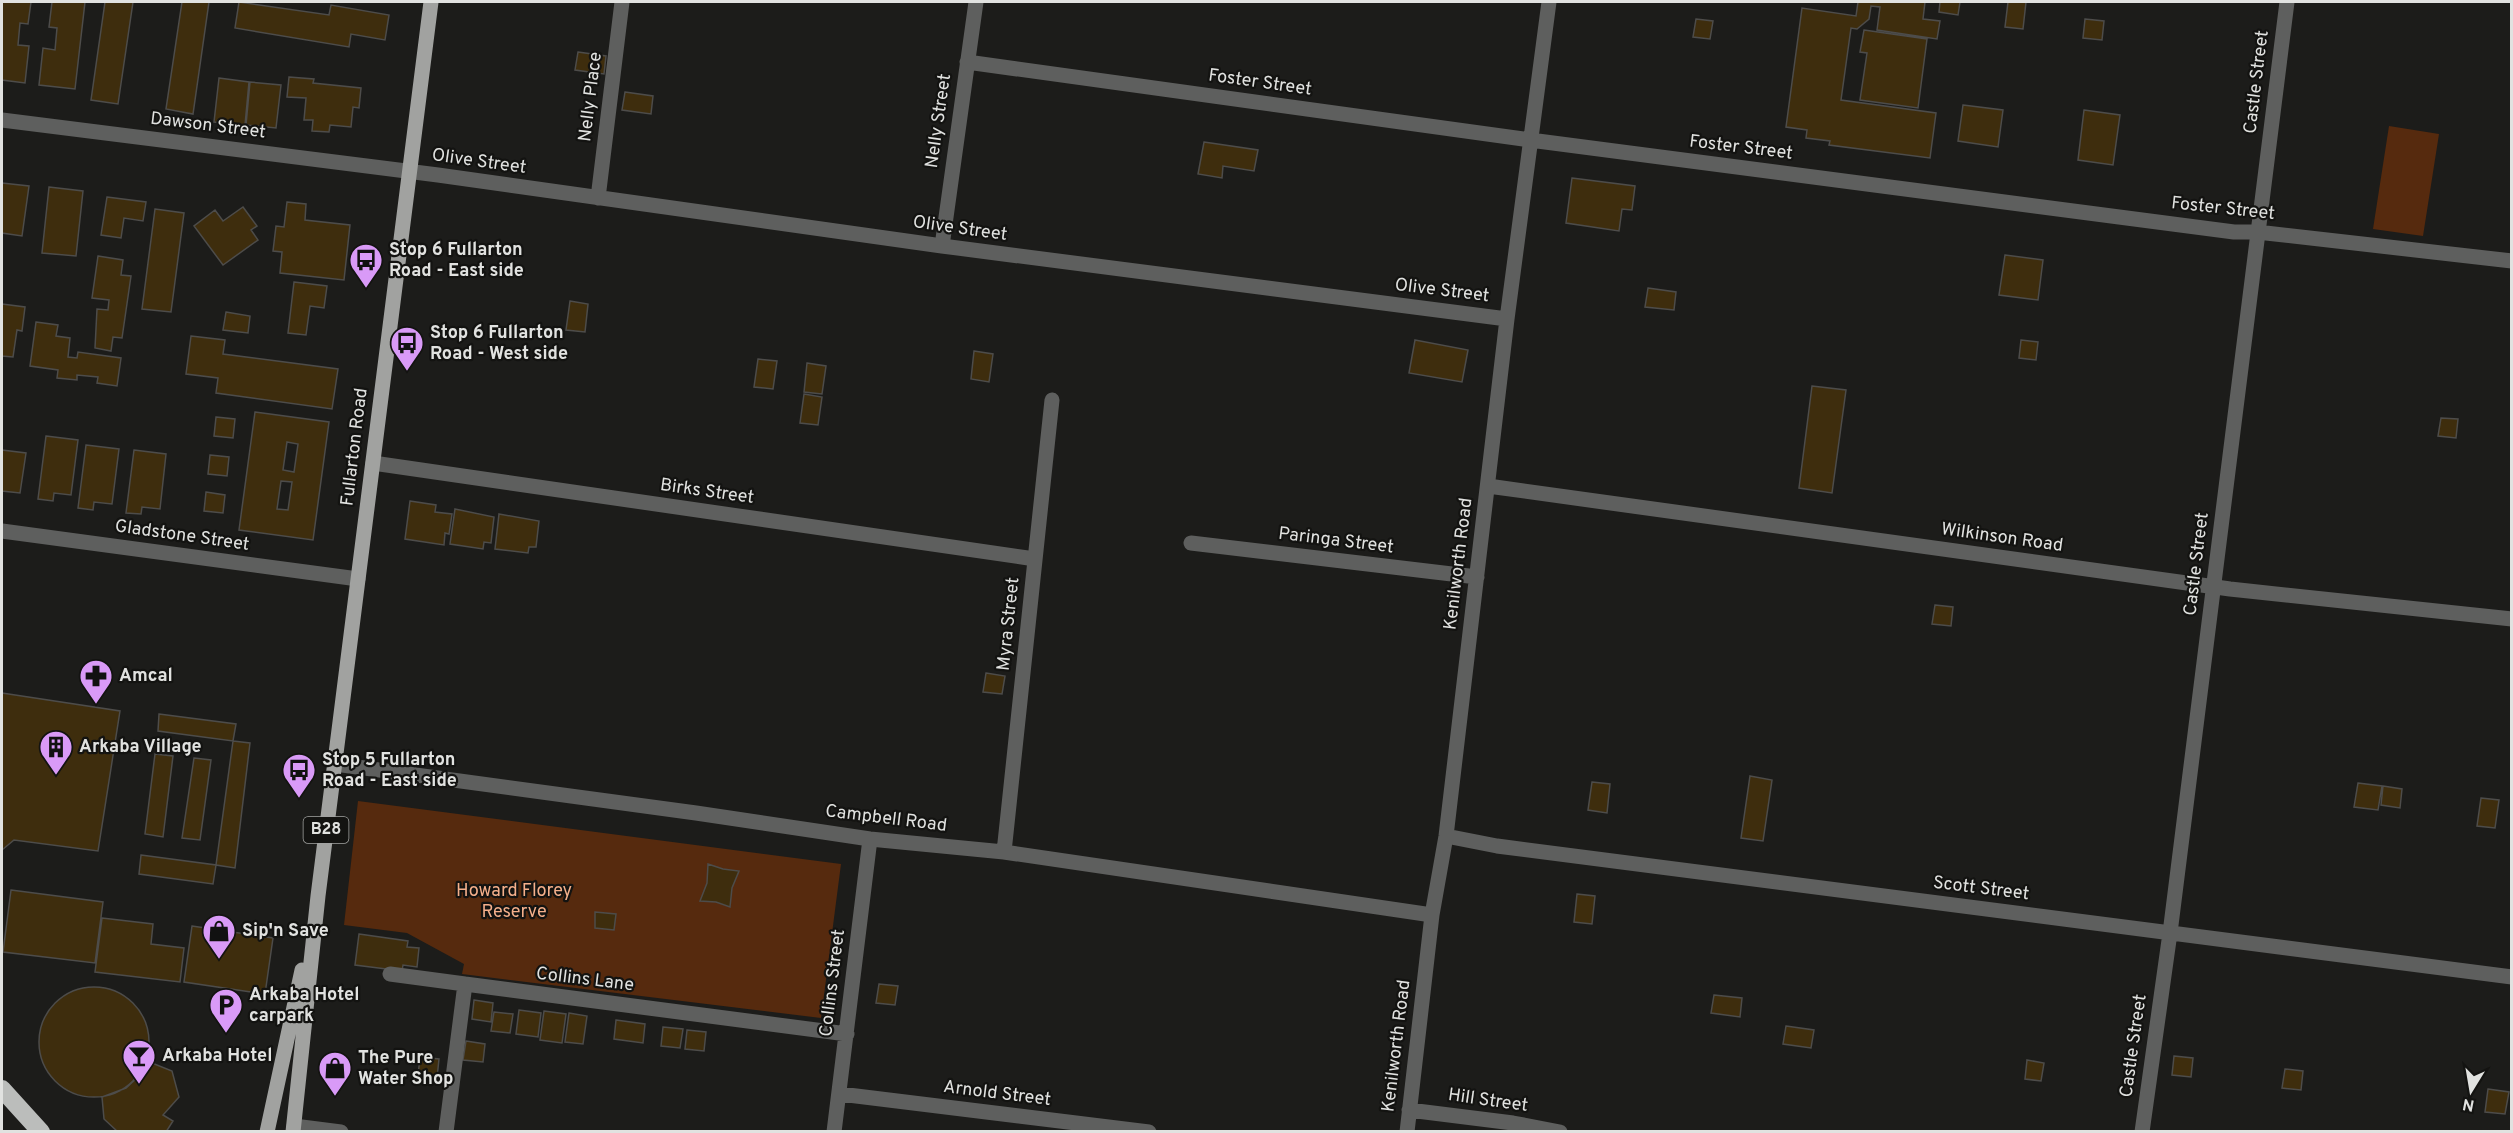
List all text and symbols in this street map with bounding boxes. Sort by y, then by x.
street label: Castle Street [2239,29,2275,135]
street label: Nelly Place [574,51,608,143]
street label: Foster Street [1207,64,1313,102]
street label: Nelly Street [921,72,957,170]
street label: Dawson Street [149,108,267,144]
street label: Foster Street [1688,130,1794,166]
street label: Olive Street [430,144,528,180]
street label: Foster Street [2170,192,2276,226]
street label: Olive Street [911,211,1009,247]
place label: Stop 6 Fullarton Road - East side [389,239,524,283]
bus stop icon: Stop 6 Fullarton Road - East side [348,242,384,289]
street label: Olive Street [1393,274,1491,308]
place label: Stop 6 Fullarton Road - West side [430,322,568,366]
bus stop icon: Stop 6 Fullarton Road - West side [389,325,425,372]
street label: Fullarton Road [336,387,374,507]
street label: Birks Street [659,474,755,510]
street label: Kenilworth Road [1439,497,1479,631]
street label: Castle Street [2179,511,2215,617]
street label: Gladstone Street [113,515,251,557]
street label: Wilkinson Road [1940,518,2064,558]
street label: Paringa Street [1277,523,1395,559]
street label: Myra Street [993,576,1025,672]
pharmacy icon: Amcal [78,658,114,705]
place label: Amcal [119,665,173,688]
building icon: Arkaba Village [38,729,74,776]
place label: Arkaba Village [79,736,202,759]
place label: Stop 5 Fullarton Road - East side [322,749,457,793]
bus stop icon: Stop 5 Fullarton Road - East side [281,752,317,799]
street label: Campbell Road [824,800,948,838]
road number: B28 [304,817,348,843]
street label: Scott Street [1932,872,2030,906]
park label: Howard Florey Reserve [456,880,572,924]
shop icon: Sip'n Save [201,913,237,960]
place label: Sip'n Save [242,920,329,943]
street label: Collins Street [815,928,851,1038]
street label: Collins Lane [535,963,635,997]
street label: Kenilworth Road [1377,979,1417,1113]
place label: Arkaba Hotel carpark [249,984,359,1028]
parking icon: Arkaba Hotel carpark [208,987,244,1034]
street label: Castle Street [2115,993,2153,1099]
bar icon: Arkaba Hotel [121,1038,157,1085]
place label: Arkaba Hotel [162,1045,272,1068]
place label: The Pure Water Shop [358,1047,454,1091]
shop icon: The Pure Water Shop [317,1050,353,1097]
north arrow [2441,1061,2501,1121]
street label: Arnold Street [942,1076,1052,1112]
street label: Hill Street [1447,1084,1529,1118]
text: N [2461,1093,2476,1115]

